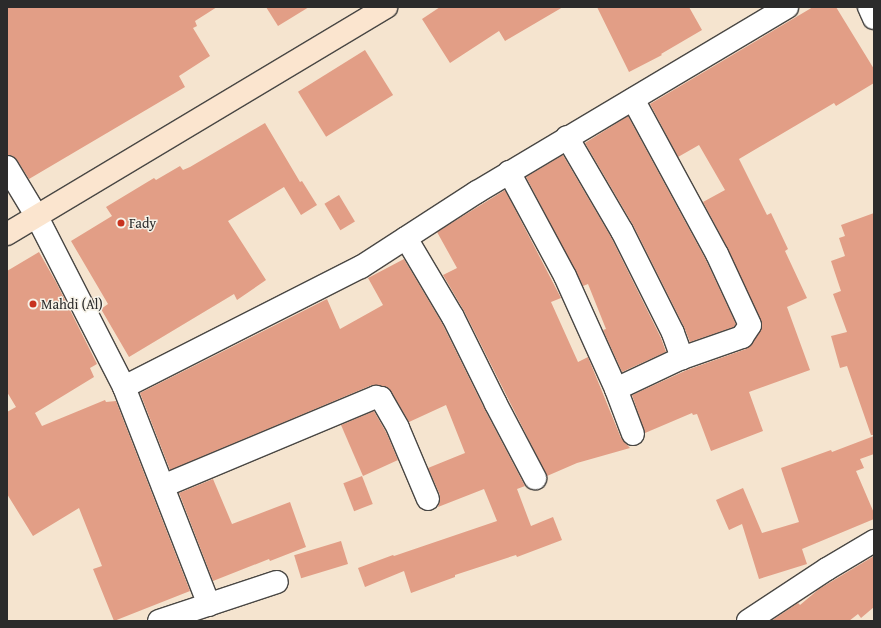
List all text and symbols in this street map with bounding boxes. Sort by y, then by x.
place label: Fady [129,215,156,231]
marker: Fady [116,218,126,228]
place label: Mahdi (Al) [41,296,103,312]
marker: Mahdi (Al) [28,299,38,309]

